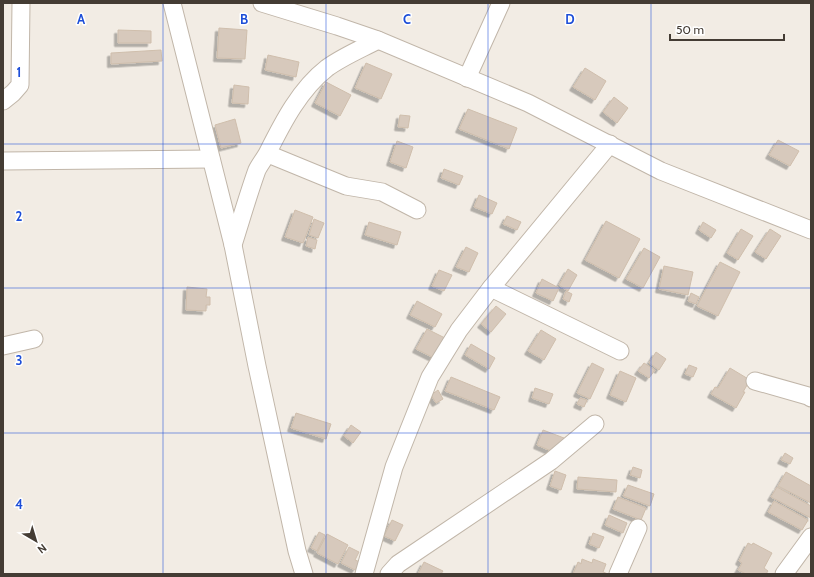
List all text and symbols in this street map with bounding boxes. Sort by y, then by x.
text: A [77,11,86,27]
text: B [240,11,248,27]
text: C [403,11,411,27]
text: D [565,11,575,27]
scale bar [670,16,784,42]
text: 50 m [676,22,704,37]
text: 1 [17,64,21,80]
text: 2 [16,208,23,224]
text: 3 [15,352,23,368]
text: 4 [15,496,23,512]
north arrow [16,521,56,561]
text: N [35,541,50,557]

